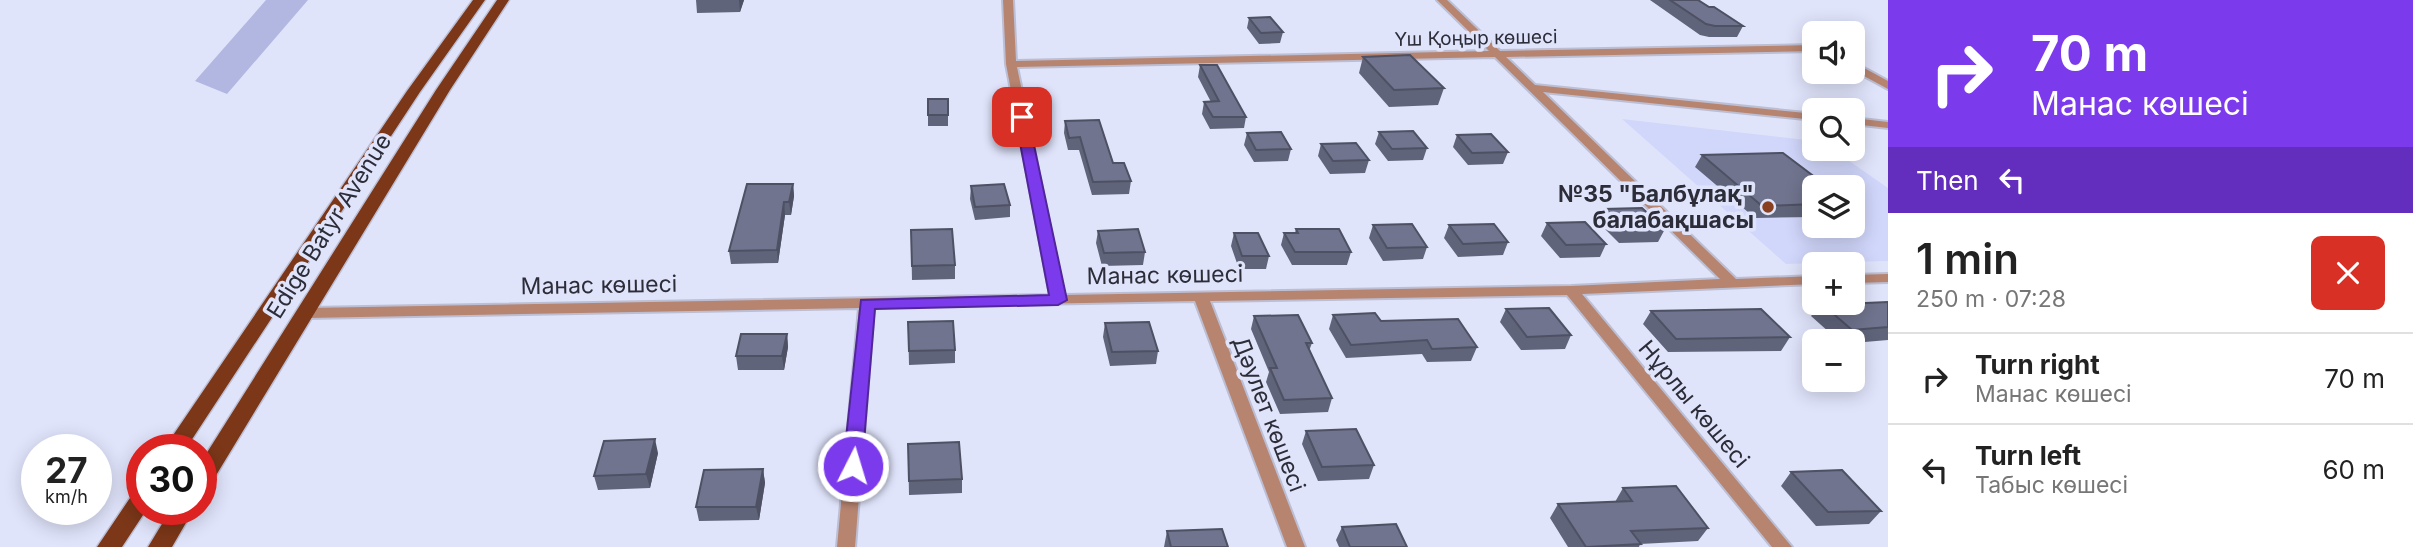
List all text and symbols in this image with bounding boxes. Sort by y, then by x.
map controls [1802,21,1865,392]
button: sound [1802,21,1865,84]
text: 70 m [2031,24,2148,83]
street label: Үш Қоңыр көшесі [1394,25,1558,51]
icon: right [1916,28,2007,119]
text: Манас көшесі [2031,84,2249,123]
pin [992,87,1052,147]
icon: arrive [1003,98,1041,136]
button: search [1802,98,1865,161]
street label: Edige Batyr Avenue [261,129,397,323]
icon: left [1993,161,2031,199]
text: Then [1916,165,1979,196]
button: layers [1802,175,1865,238]
place label: №35 "Балбұлақ" балабақшасы [1558,180,1754,234]
marker: №35 "Балбұлақ" балабақшасы [1760,199,1776,215]
text: 1 min [1916,233,2019,284]
button: close [2311,236,2385,310]
button: + [1802,252,1865,315]
street label: Манас көшесі [1086,260,1244,290]
street label: Манас көшесі [520,270,678,300]
text: 250 m · 07:28 [1916,285,2066,313]
button: − [1802,329,1865,392]
street label: Дәулет көшесі [1226,332,1312,496]
street label: Нұрлы көшесі [1633,335,1755,473]
text: Turn right [1975,349,2100,380]
icon: right [1916,360,1954,398]
text: 70 m [2324,363,2385,394]
text: Манас көшесі [1975,380,2132,408]
position arrow [816,429,890,503]
speed limit sign: 30 [126,434,217,525]
text: Turn left [1975,440,2081,471]
text: 27 [45,449,88,491]
icon: left [1916,451,1954,489]
text: 60 m [2322,454,2385,485]
text: Табыс көшесі [1975,471,2128,499]
text: km/h [45,486,88,507]

